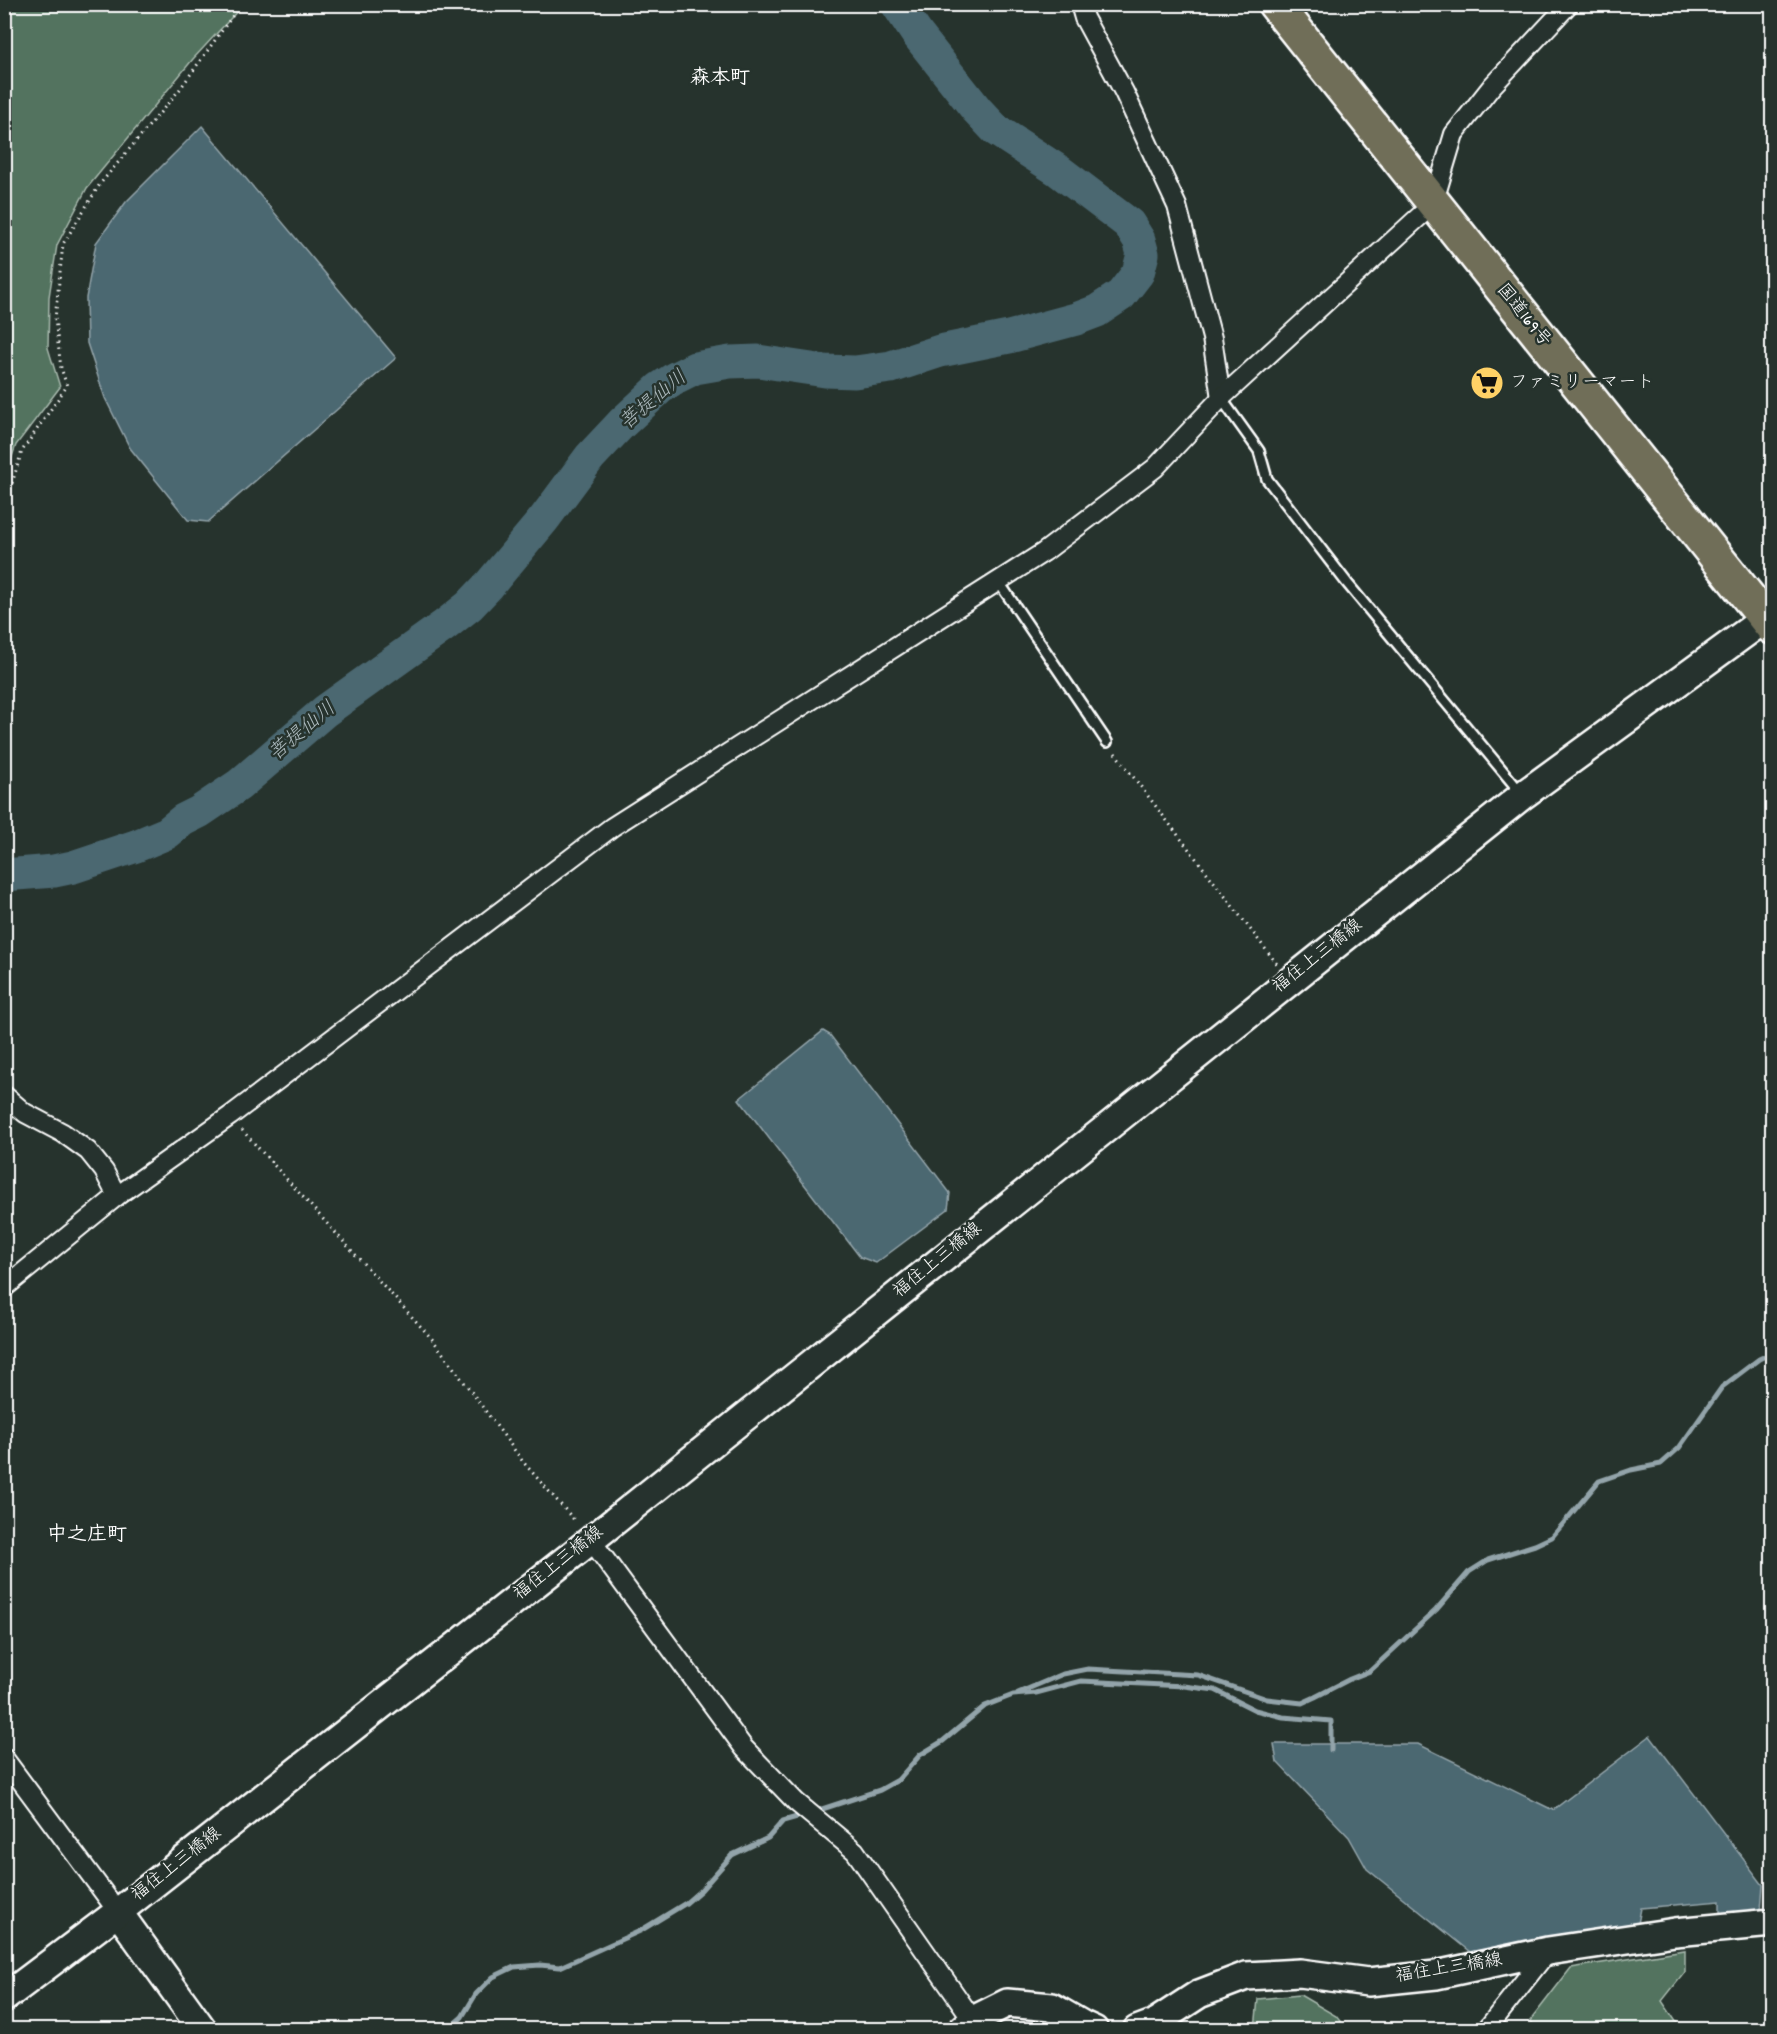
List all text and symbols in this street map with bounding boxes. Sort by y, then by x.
district label: 森本町 [690,65,750,93]
street label: 国道169号 [1490,279,1556,353]
water label: 菩提仙川 [614,365,694,437]
supermarket icon: ファミリーマート [1469,365,1505,401]
place label: ファミリーマート [1510,371,1654,396]
water label: 菩提仙川 [263,696,343,768]
street label: 福住上三橋線 [1268,914,1368,1000]
street label: 福住上三橋線 [888,1217,988,1305]
street label: 福住上三橋線 [509,1521,609,1607]
district label: 中之庄町 [47,1522,127,1550]
street label: 福住上三橋線 [127,1822,227,1908]
street label: 福住上三橋線 [1394,1948,1504,1990]

